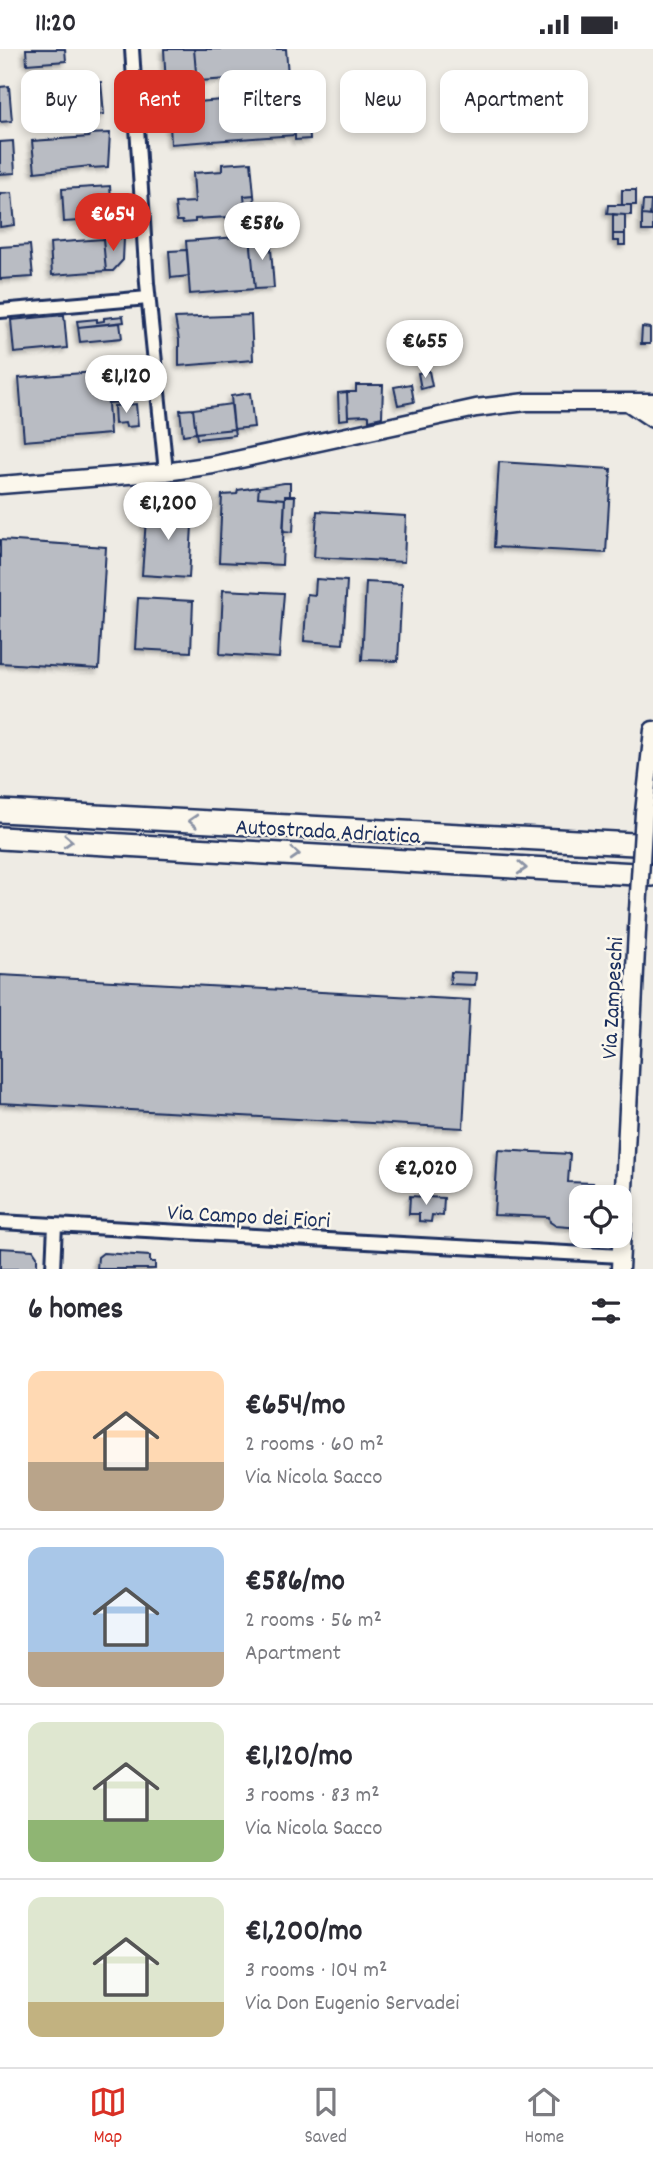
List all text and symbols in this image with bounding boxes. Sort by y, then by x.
text: 11:20 [35,6,76,43]
chip: Buy [21,70,100,133]
chip: Rent [114,70,205,133]
chip: Filters [219,70,326,133]
chip: New [340,70,426,133]
chip: Apartment [440,70,588,133]
pin: €654 [72,193,154,253]
text: €654 [91,199,135,232]
pin: €586 [221,203,303,262]
text: €586 [240,208,284,241]
pin: €655 [384,321,466,380]
text: €655 [402,326,448,359]
pin: €1,120 [69,355,183,415]
text: €1,120 [101,361,151,394]
pin: €1,200 [111,483,225,542]
text: €1,200 [139,488,197,521]
street label: Autostrada Adriatica [235,812,422,855]
one-way arrow [188,814,199,829]
one-way arrow [63,833,74,848]
one-way arrow [290,846,301,861]
one-way arrow [517,860,528,875]
street label: Via Zampeschi [595,936,634,1060]
pin: €2,020 [369,1147,483,1207]
text: €2,020 [395,1153,457,1186]
map controls [569,1185,632,1248]
button: locate [569,1185,632,1248]
street label: Via Campo dei Fiori [166,1198,331,1239]
text: 6 homes [28,1290,123,1333]
icon: filters [587,1292,625,1330]
text: €654/mo [245,1386,345,1429]
icon: home [84,1399,168,1483]
text: 2 rooms · 60 m² [245,1429,384,1462]
text: Via Nicola Sacco [245,1462,383,1495]
text: €586/mo [245,1562,345,1605]
icon: home [84,1575,168,1659]
text: 2 rooms · 56 m² [245,1605,382,1638]
text: Apartment [245,1638,341,1671]
text: €1,120/mo [245,1737,353,1780]
icon: home [84,1750,168,1834]
text: 3 rooms · 83 m² [245,1780,380,1813]
text: Via Nicola Sacco [245,1813,383,1846]
text: €1,200/mo [245,1912,362,1955]
icon: home [84,1925,168,2009]
text: 3 rooms · 104 m² [245,1955,387,1988]
text: Via Don Eugenio Servadei [245,1988,460,2021]
tab: Map [89,2083,127,2152]
tab: Saved [304,2083,347,2152]
tab: Home [525,2083,564,2152]

